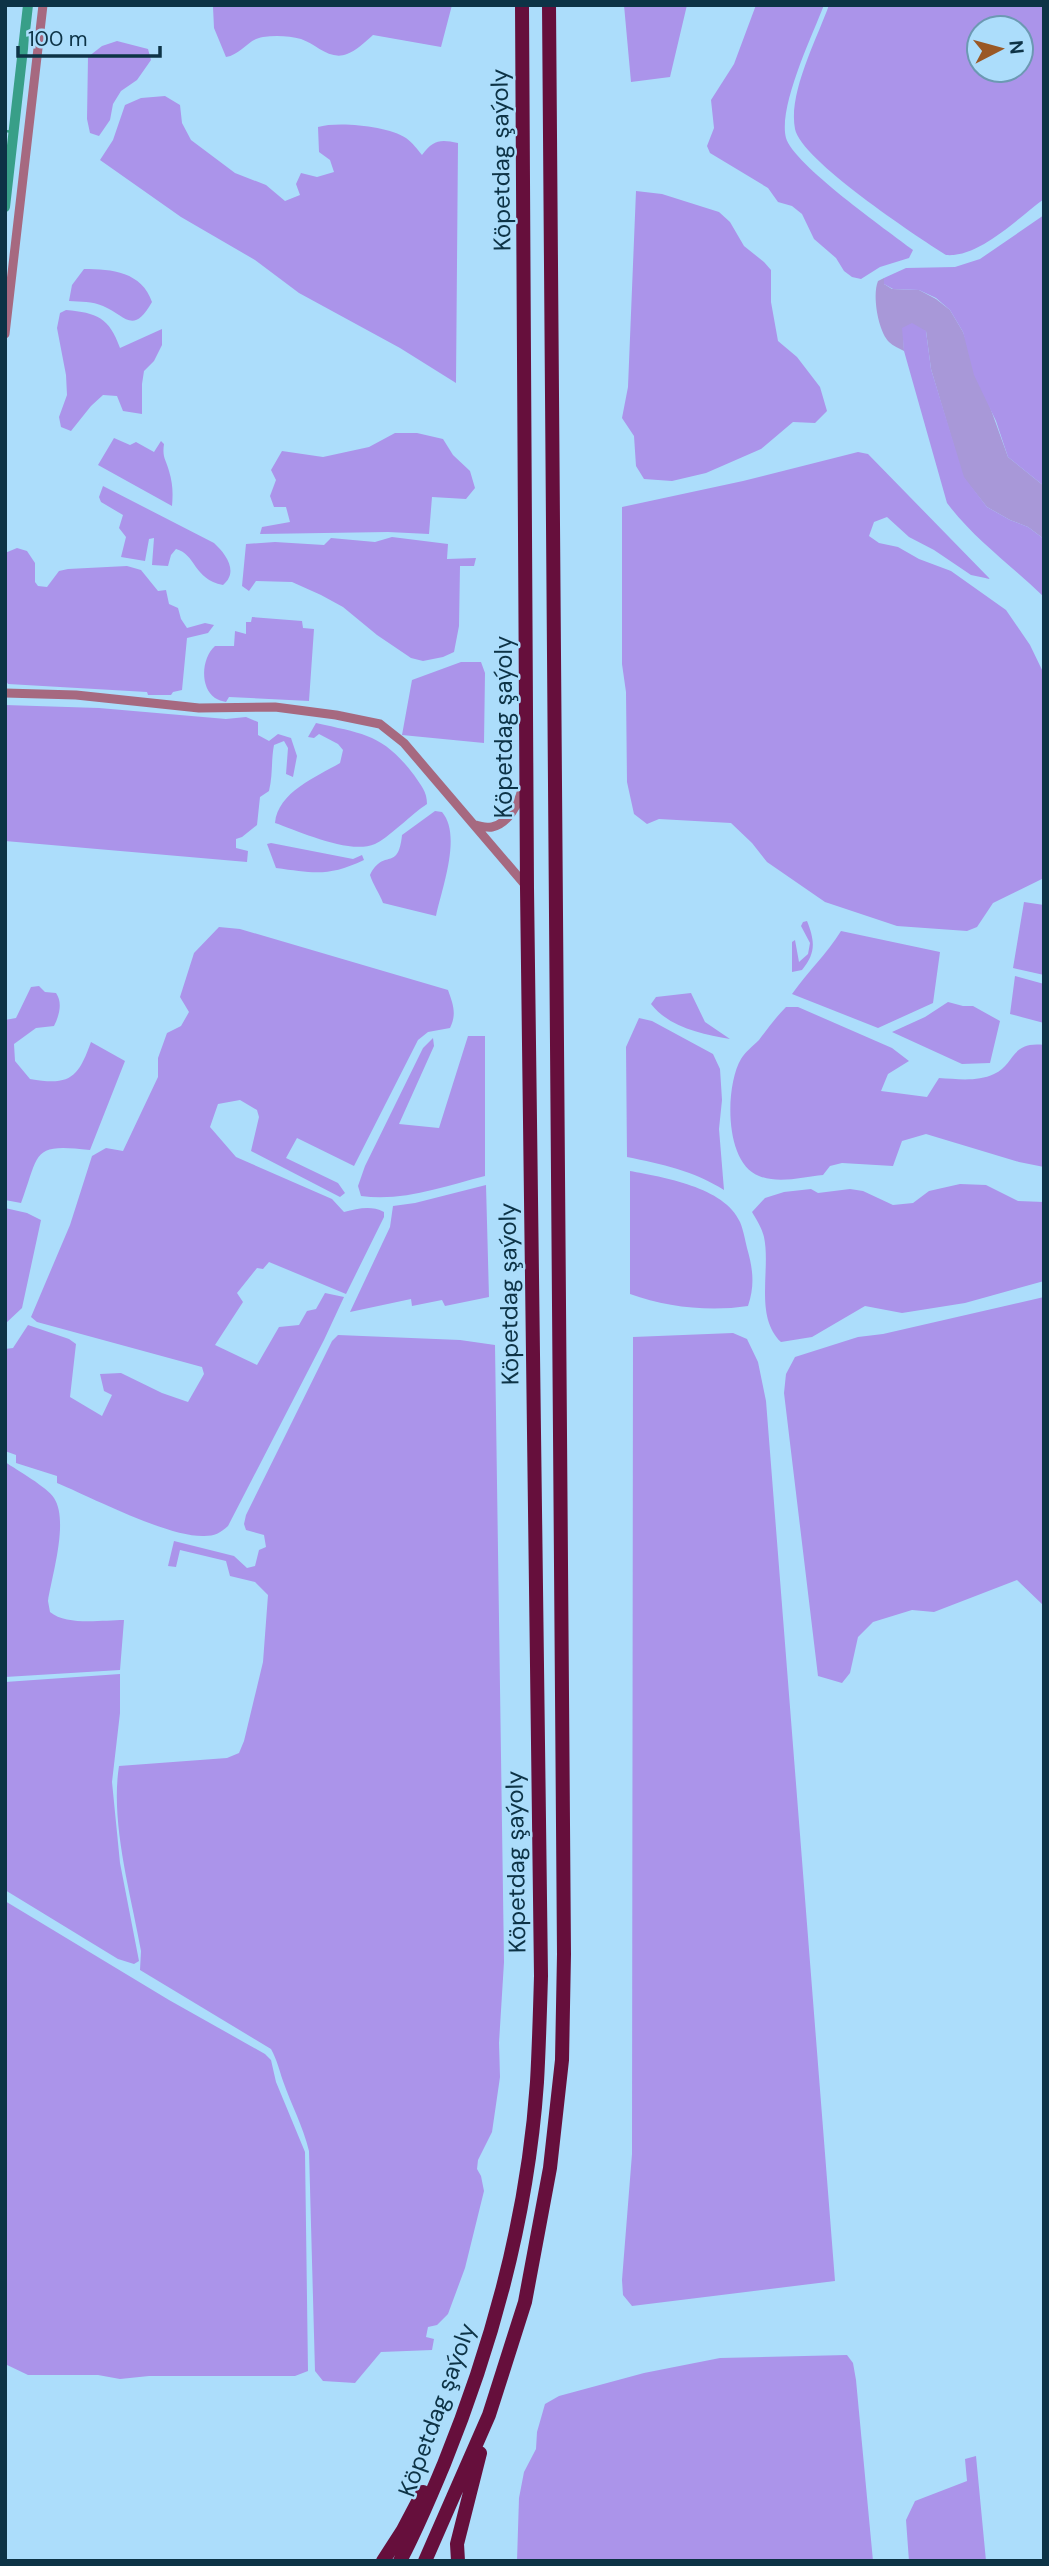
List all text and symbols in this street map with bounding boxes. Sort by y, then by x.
scale bar [18,14,159,58]
north arrow [965,14,1035,84]
text: 100 m [28,25,88,53]
text: N [1003,39,1030,55]
street label: Köpetdag şaýoly [483,68,518,252]
street label: Köpetdag şaýoly [488,636,519,818]
street label: Köpetdag şaýoly [491,1202,526,1386]
street label: Köpetdag şaýoly [498,1770,533,1954]
street label: Köpetdag şaýoly [391,2319,482,2501]

